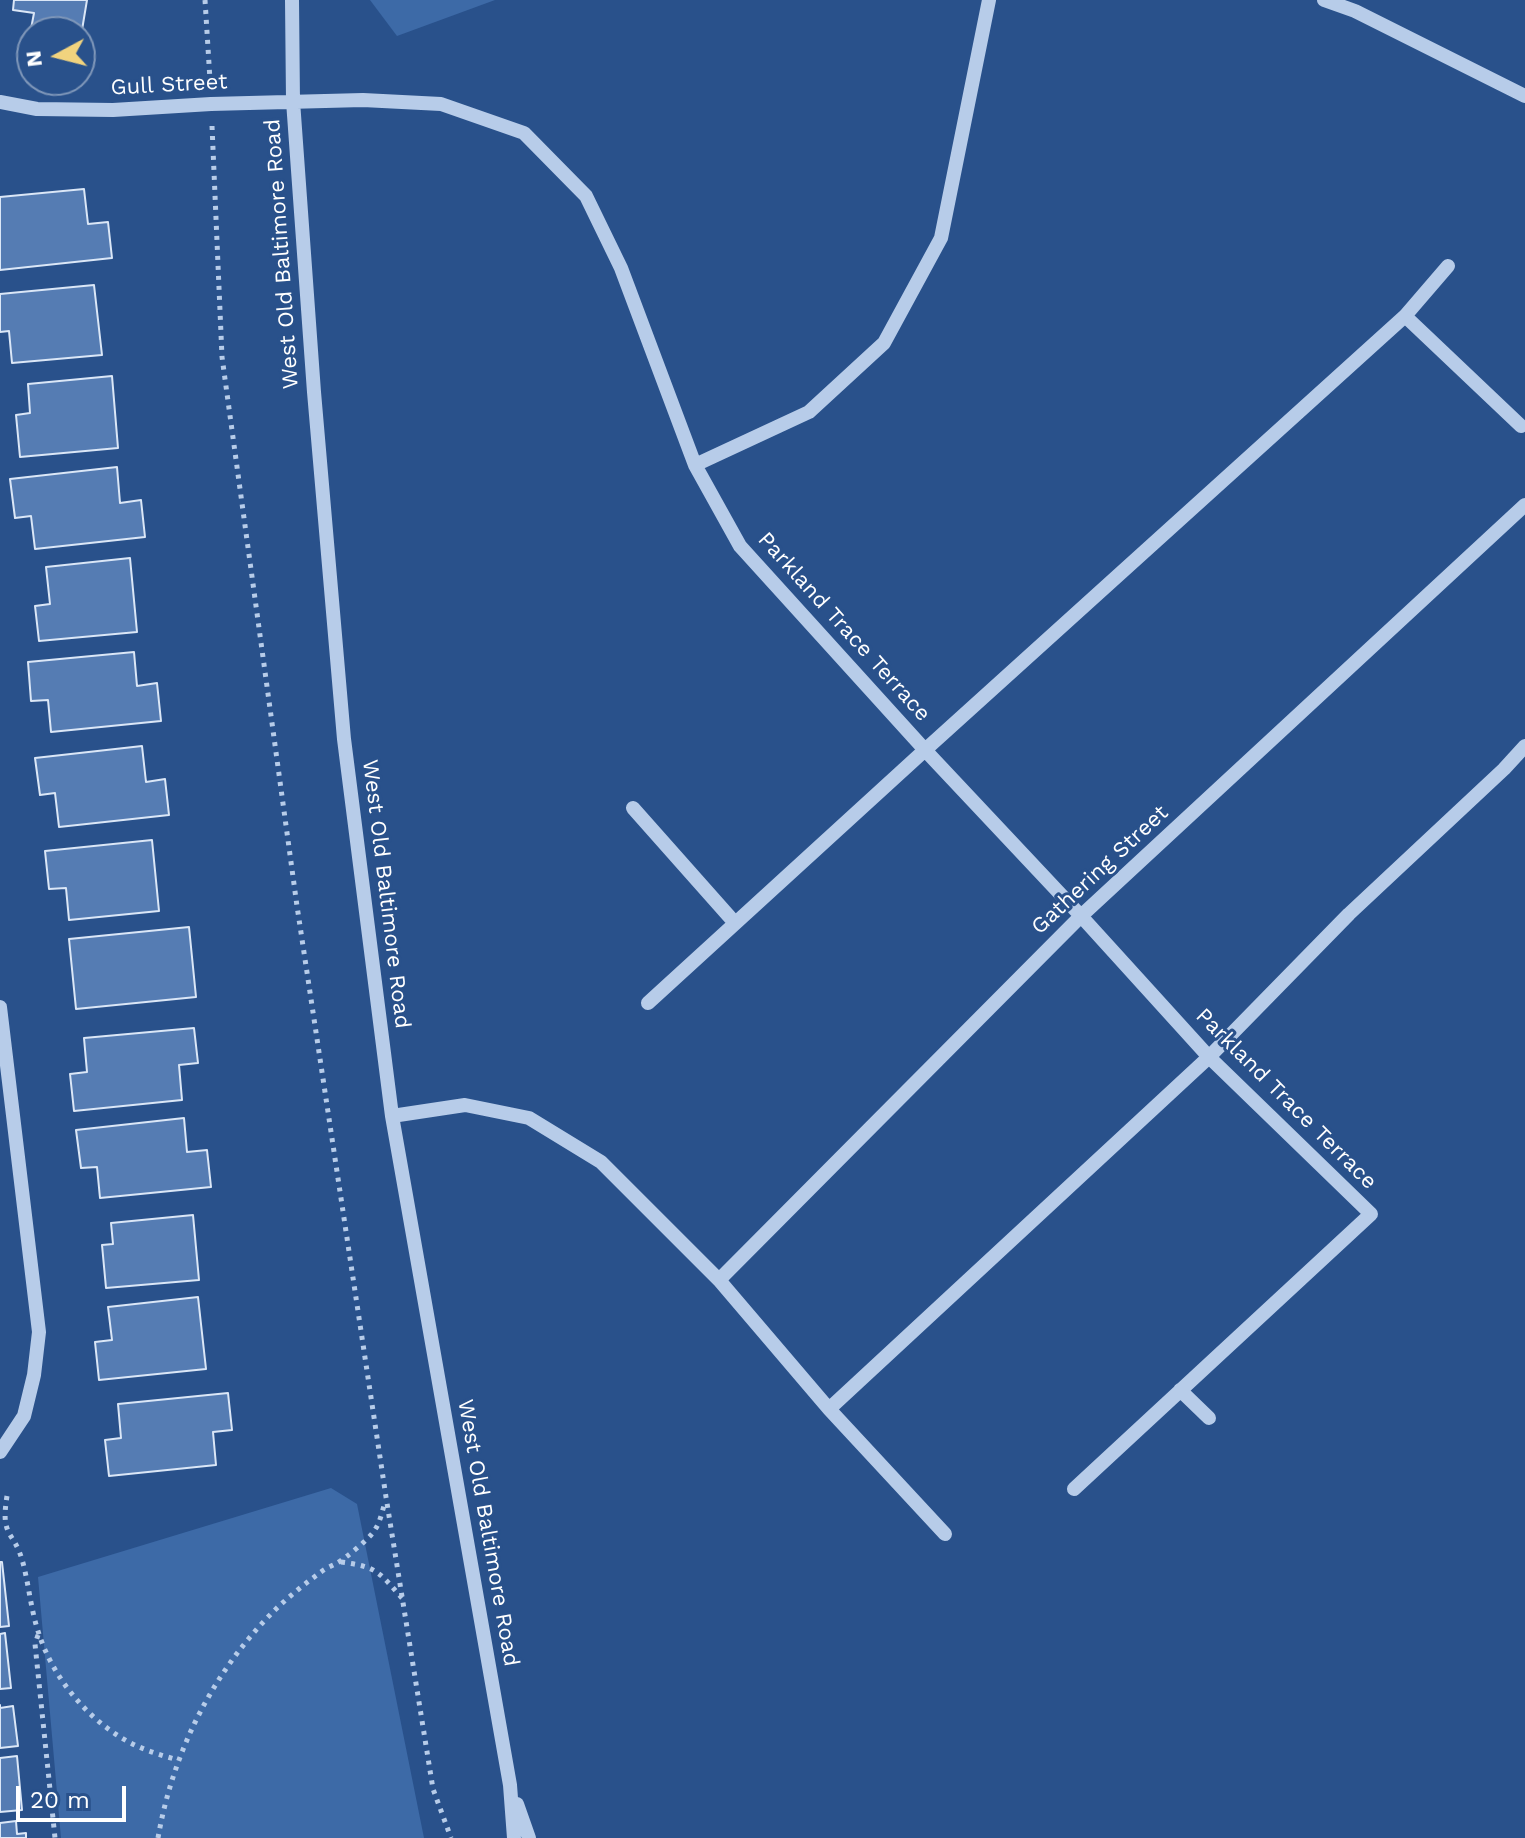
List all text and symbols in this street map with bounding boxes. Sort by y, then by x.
north arrow [16,16,96,96]
text: N [20,49,47,68]
street label: Gull Street [110,69,228,101]
street label: West Old Baltimore Road [259,118,305,390]
street label: Parkland Trace Terrace [752,527,936,727]
street label: West Old Baltimore Road [356,758,416,1030]
street label: Gathering Street [1026,800,1174,940]
street label: Parkland Trace Terrace [1190,1003,1382,1195]
street label: West Old Baltimore Road [451,1397,525,1669]
scale bar [20,1770,130,1820]
text: 20 m [30,1786,90,1814]

